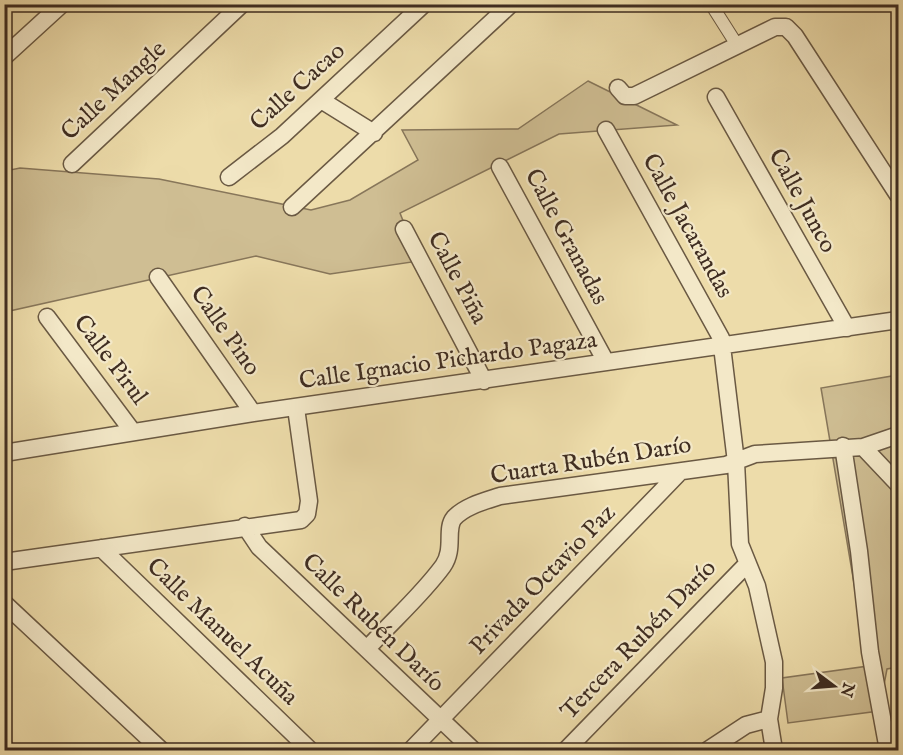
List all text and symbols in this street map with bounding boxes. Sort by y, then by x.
street label: Calle Mangle [55,34,173,148]
street label: Calle Cacao [244,36,352,138]
street label: Calle Junco [761,143,843,259]
street label: Calle Jacarandas [635,148,739,304]
street label: Calle Granadas [517,164,615,310]
street label: Calle Piña [420,226,495,330]
street label: Calle Pino [183,280,267,382]
street label: Calle Pirul [66,309,154,412]
street label: Calle Ignacio Pichardo Pagaza [297,325,600,397]
street label: Cuarta Rubén Darío [488,430,694,492]
street label: Privada Octavio Paz [463,498,623,662]
street label: Calle Rubén Darío [295,547,451,699]
street label: Calle Manuel Acuña [139,551,305,713]
street label: Tercera Rubén Darío [555,553,724,727]
north arrow [804,656,864,716]
text: N [835,679,858,699]

